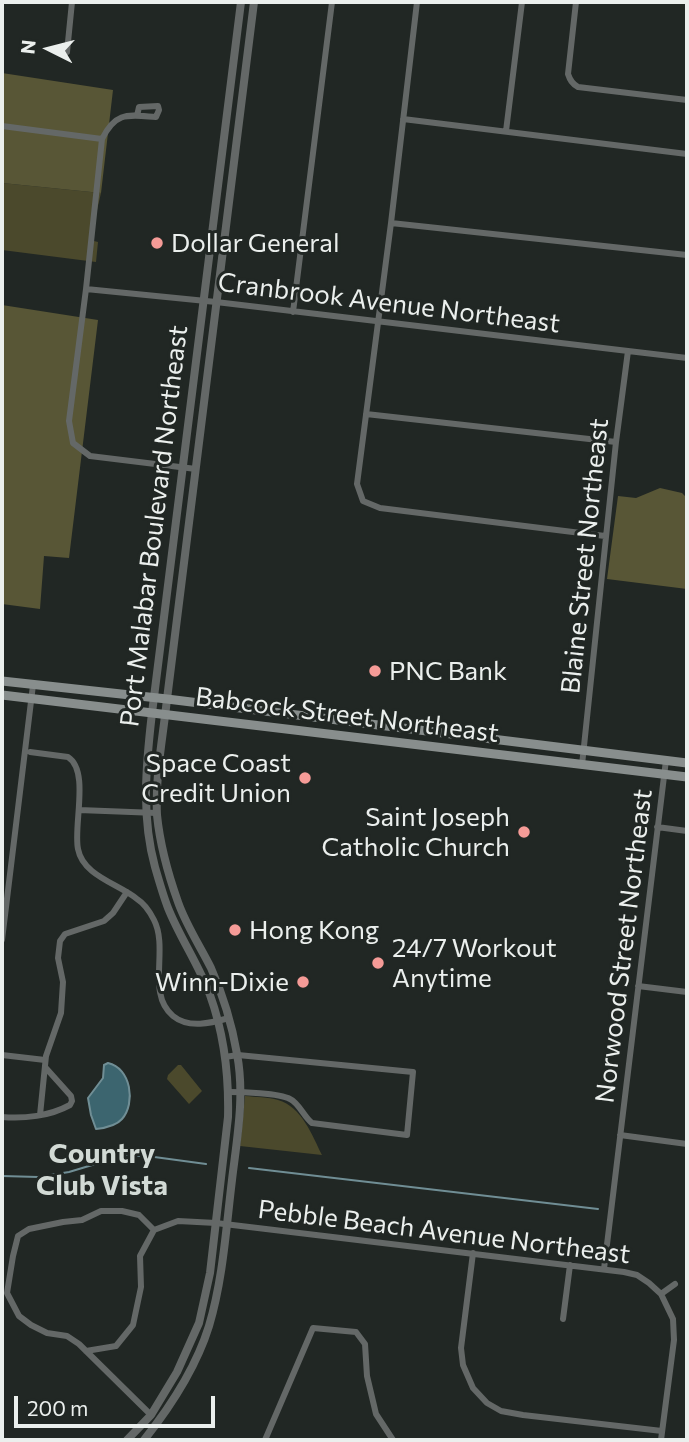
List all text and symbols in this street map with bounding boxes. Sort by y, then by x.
north arrow [14,14,84,84]
text: N [15,38,40,55]
place label: Dollar General [171,227,340,259]
marker: Dollar General [149,235,165,251]
street label: Cranbrook Avenue Northeast [216,267,562,339]
street label: Port Malabar Boulevard Northeast [114,323,194,729]
street label: Blaine Street Northeast [555,417,615,695]
place label: PNC Bank [389,655,507,687]
marker: PNC Bank [367,663,383,679]
street label: Babcock Street Northeast [194,681,500,749]
place label: Space Coast Credit Union [141,747,291,808]
marker: Space Coast Credit Union [297,770,313,786]
street label: Norwood Street Northeast [589,787,659,1105]
place label: Saint Joseph Catholic Church [321,801,510,862]
marker: Saint Joseph Catholic Church [516,824,532,840]
place label: Hong Kong [249,914,379,946]
marker: Hong Kong [227,922,243,938]
place label: 24/7 Workout Anytime [392,932,557,993]
marker: 24/7 Workout Anytime [370,955,386,971]
place label: Winn-Dixie [155,966,289,998]
marker: Winn-Dixie [295,974,311,990]
district label: Country Club Vista [36,1137,168,1203]
street label: Pebble Beach Avenue Northeast [256,1194,632,1270]
scale bar [18,1382,219,1426]
text: 200 m [27,1395,88,1420]

